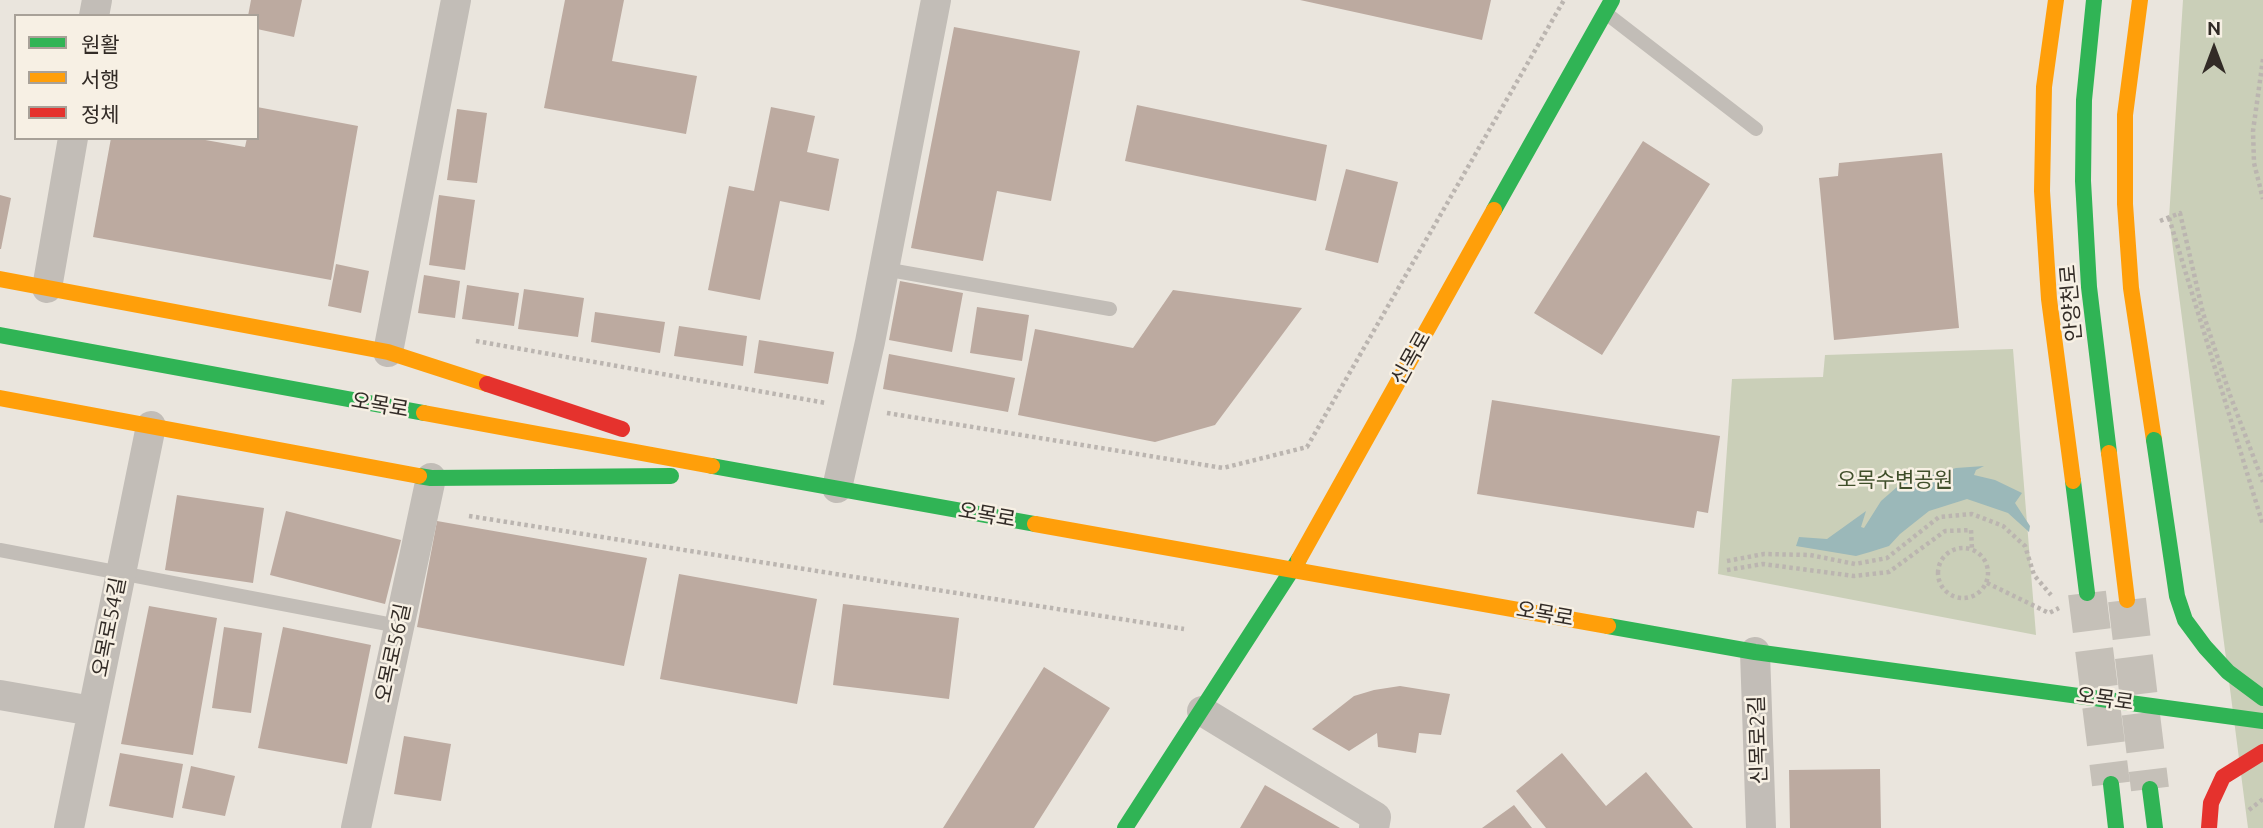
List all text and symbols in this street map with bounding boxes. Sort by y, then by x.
legend [14,14,259,140]
north arrow [2179,14,2249,84]
text: N [2207,17,2221,39]
text: 원활 [81,32,120,56]
text: 서행 [81,67,120,91]
text: 정체 [81,102,120,126]
street label: 안양천로 [2055,263,2087,343]
street label: 신목로 [1386,327,1436,389]
street label: 오목로 [349,388,411,422]
park label: 오목수변공원 [1837,467,1953,493]
street label: 오목로 [956,498,1018,532]
street label: 오목로54길 [87,575,131,679]
street label: 오목로 [1514,597,1576,631]
street label: 오목로56길 [370,601,416,705]
street label: 오목로 [2075,682,2135,716]
street label: 신목로2길 [1744,695,1772,785]

